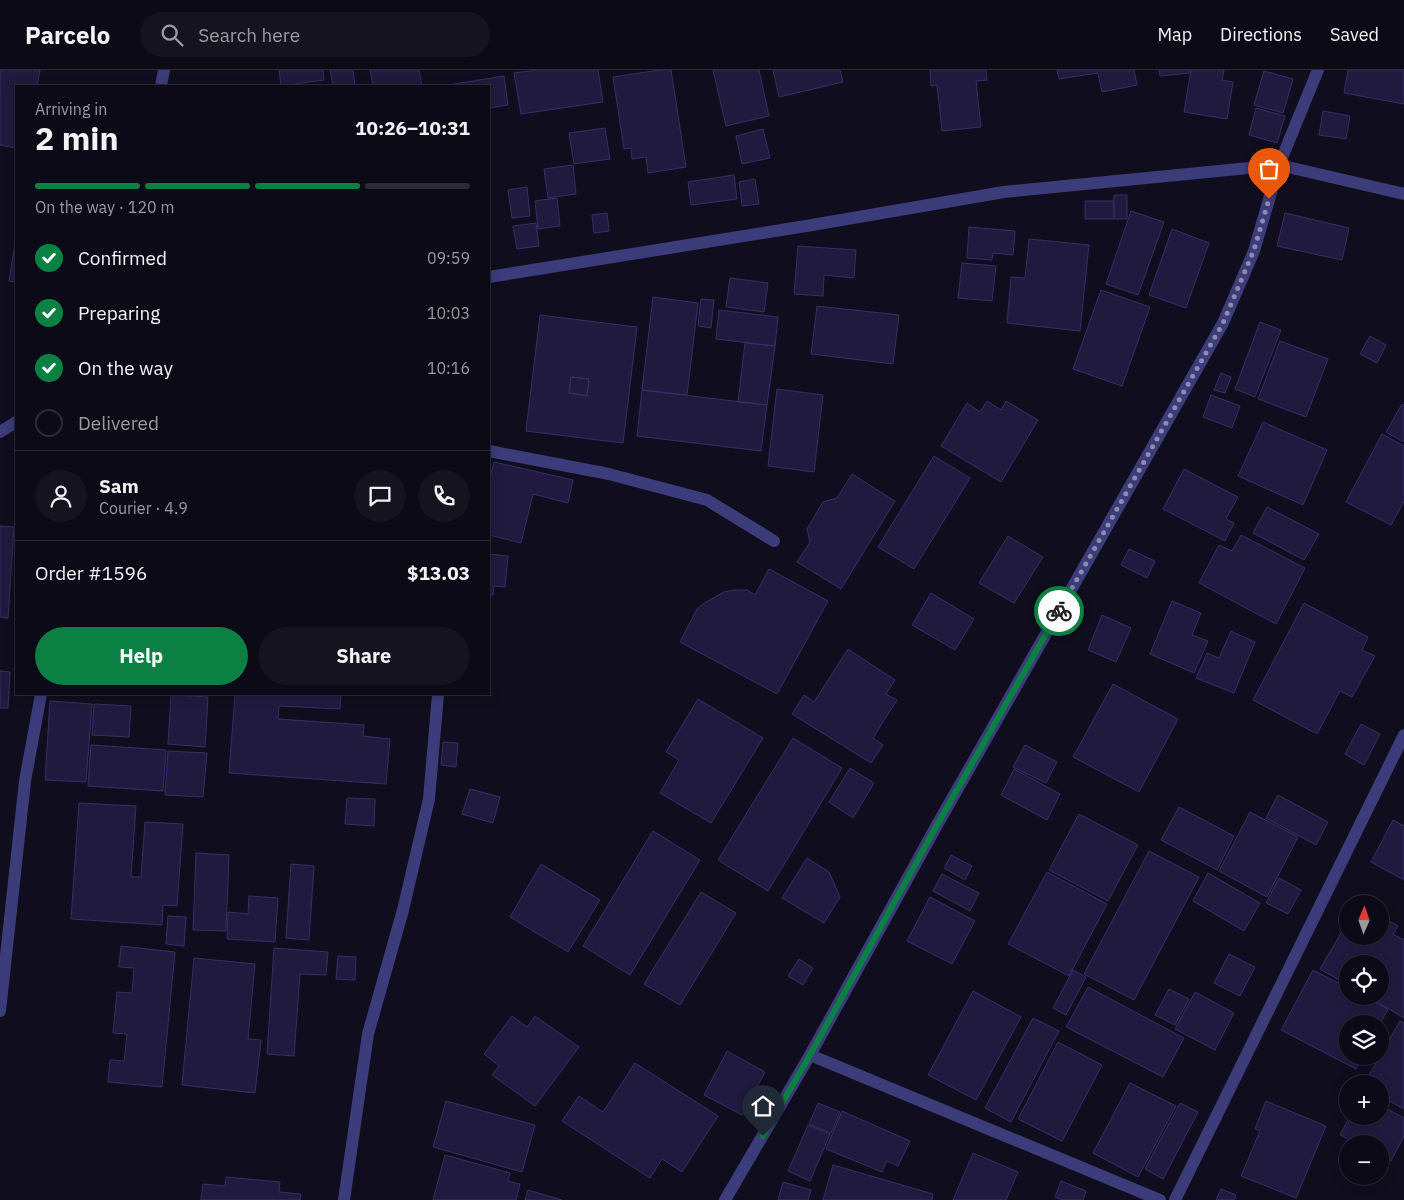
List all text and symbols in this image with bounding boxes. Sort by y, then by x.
search box [140,12,490,57]
text: Parcelo [25,19,110,51]
icon: search [158,21,186,49]
text: Search here [198,23,300,47]
text: Map [1157,23,1192,46]
text: Directions [1220,23,1302,46]
text: Saved [1330,23,1379,46]
text: Arriving in [35,99,107,119]
text: 10:26–10:31 [355,116,470,140]
text: 2 min [35,117,119,159]
pin [1248,148,1290,199]
icon: bag [1255,155,1283,183]
text: On the way · 120 m [35,197,174,217]
icon: check [35,244,63,272]
text: Confirmed [78,246,167,270]
text: 09:59 [427,248,470,268]
icon: check [35,299,63,327]
text: Preparing [78,301,160,325]
text: 10:03 [427,303,470,323]
icon: check [35,354,63,382]
text: On the way [78,356,173,380]
text: 10:16 [427,358,470,378]
text: Delivered [78,411,159,435]
button: person [35,470,87,522]
button: chat [354,470,406,522]
button: phone [418,470,470,522]
text: Sam [99,474,139,498]
text: Courier · 4.9 [99,498,188,518]
text: Order #1596 [35,561,147,585]
text: $13.03 [407,561,470,585]
courier [1034,586,1084,636]
icon: bike [1045,597,1073,625]
button: Help [35,627,248,685]
button: Share [258,627,470,685]
north arrow [1339,895,1389,945]
map controls [1339,895,1389,1185]
button: locate [1339,955,1389,1005]
button: layers [1339,1015,1389,1065]
button: + [1339,1075,1389,1125]
pin [742,1085,784,1136]
icon: home [749,1092,777,1120]
button: − [1339,1135,1389,1185]

